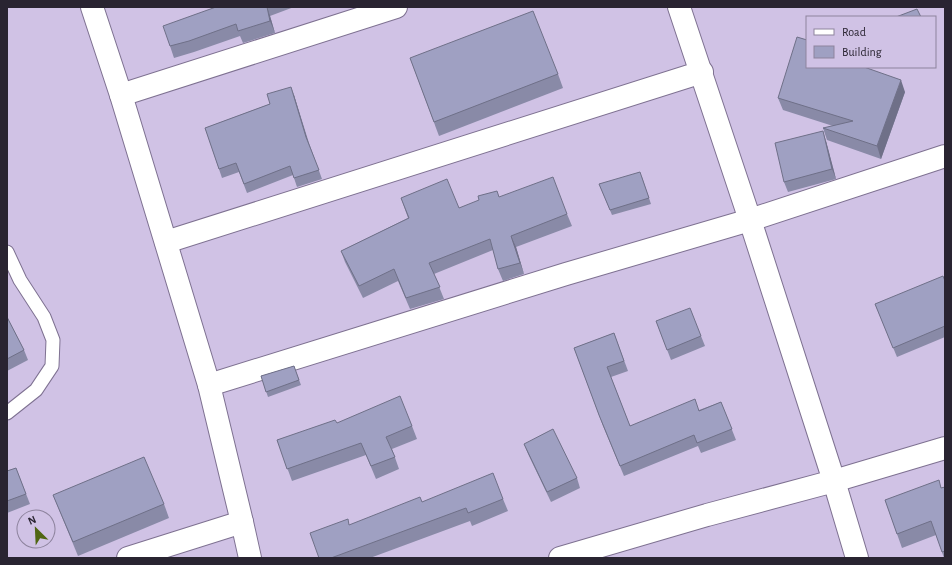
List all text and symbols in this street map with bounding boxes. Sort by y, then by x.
legend [806,16,936,68]
text: Road [842,26,866,38]
text: Building [842,46,882,58]
north arrow [16,509,56,549]
text: N [26,514,38,527]

